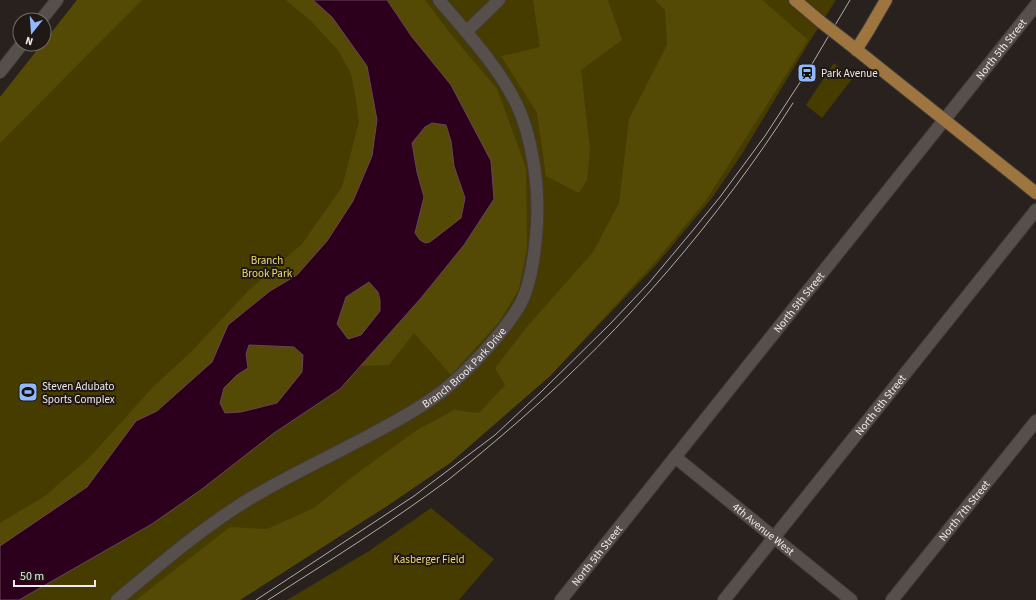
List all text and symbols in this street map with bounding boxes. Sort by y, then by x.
north arrow [12,12,52,52]
street label: North 5th Street [972,16,1030,83]
text: N [24,33,35,49]
station icon: Park Avenue [796,62,818,84]
place label: Park Avenue [821,66,878,81]
park label: Branch Brook Park [242,253,293,281]
street label: North 5th Street [770,269,828,336]
street label: Branch Brook Park Drive [419,324,510,411]
street label: North 6th Street [852,371,910,439]
place label: Steven Adubato Sports Complex [42,379,115,407]
sports icon: Steven Adubato Sports Complex [17,381,39,403]
street label: North 7th Street [935,477,994,544]
street label: 4th Avenue West [729,500,798,559]
street label: North 5th Street [568,522,626,589]
park label: Kasberger Field [393,552,465,567]
scale bar [14,562,95,588]
text: 50 m [20,568,44,585]

